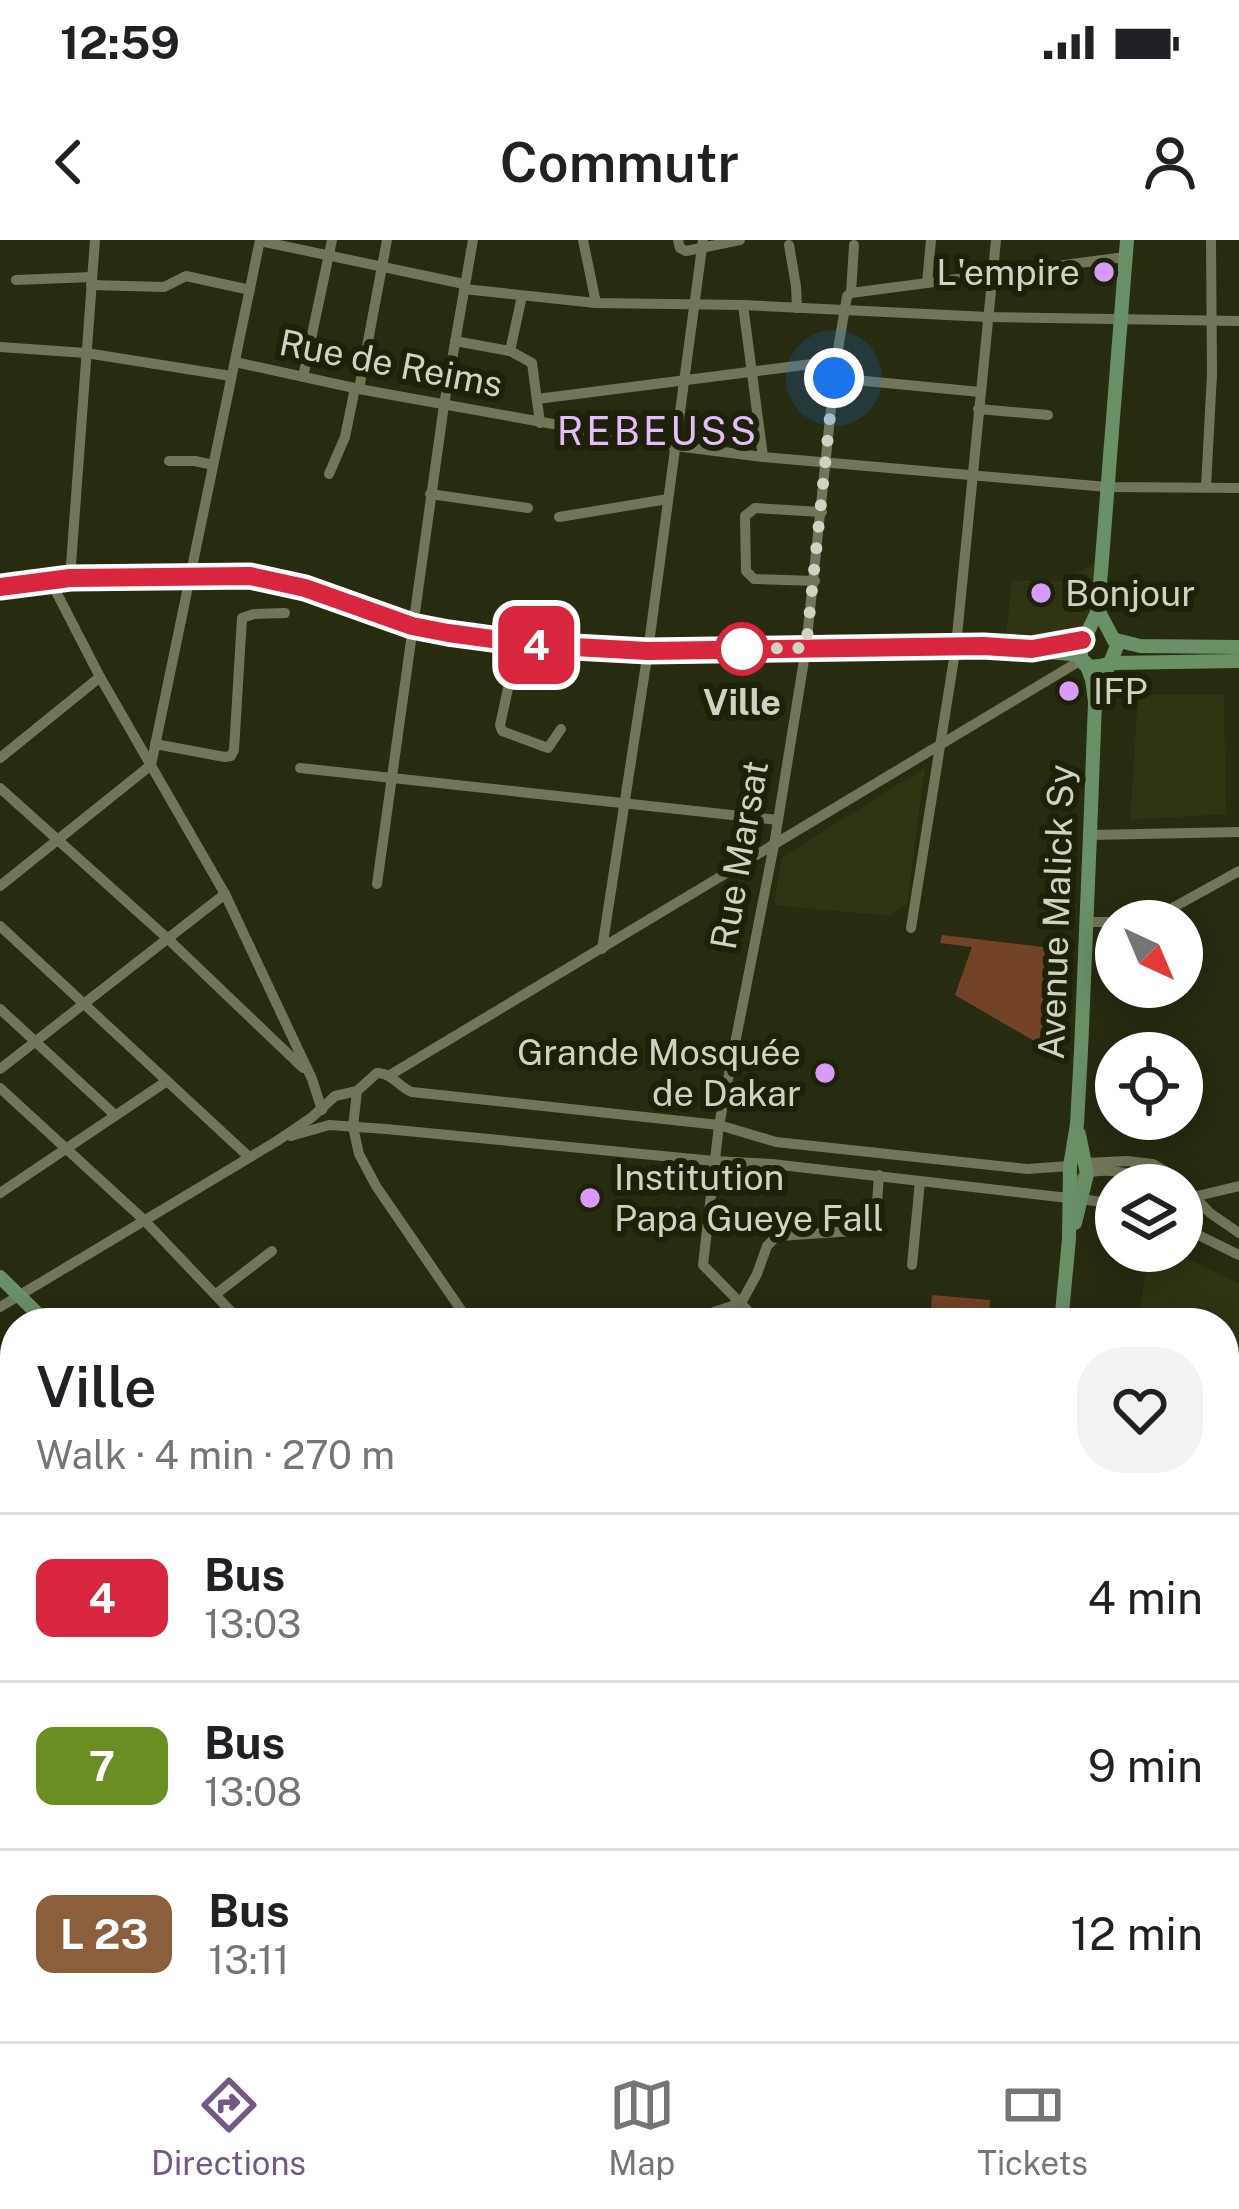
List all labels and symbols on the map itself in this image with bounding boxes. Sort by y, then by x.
place label: L'empire [936,251,1080,293]
marker: L'empire [1091,259,1117,285]
street label: Rue de Reims [276,321,506,405]
your location [804,348,864,408]
district label: REBEUSS [557,408,759,454]
place label: Bonjour [1065,572,1195,614]
marker: Bonjour [1028,580,1054,606]
line badge: 4 [497,606,575,684]
marker: Ville [717,624,767,674]
place label: IFP [1093,670,1148,712]
marker: IFP [1056,678,1082,704]
place label: Ville [703,681,781,723]
street label: Rue Marsat [702,757,776,953]
street label: Avenue Malick Sy [1030,764,1082,1060]
north arrow [1095,900,1203,1008]
place label: Grande Mosquée de Dakar [517,1031,801,1114]
marker: Grande Mosquée de Dakar [812,1060,838,1086]
place label: Institution Papa Gueye Fall [614,1156,884,1239]
marker: Institution Papa Gueye Fall [577,1185,603,1211]

